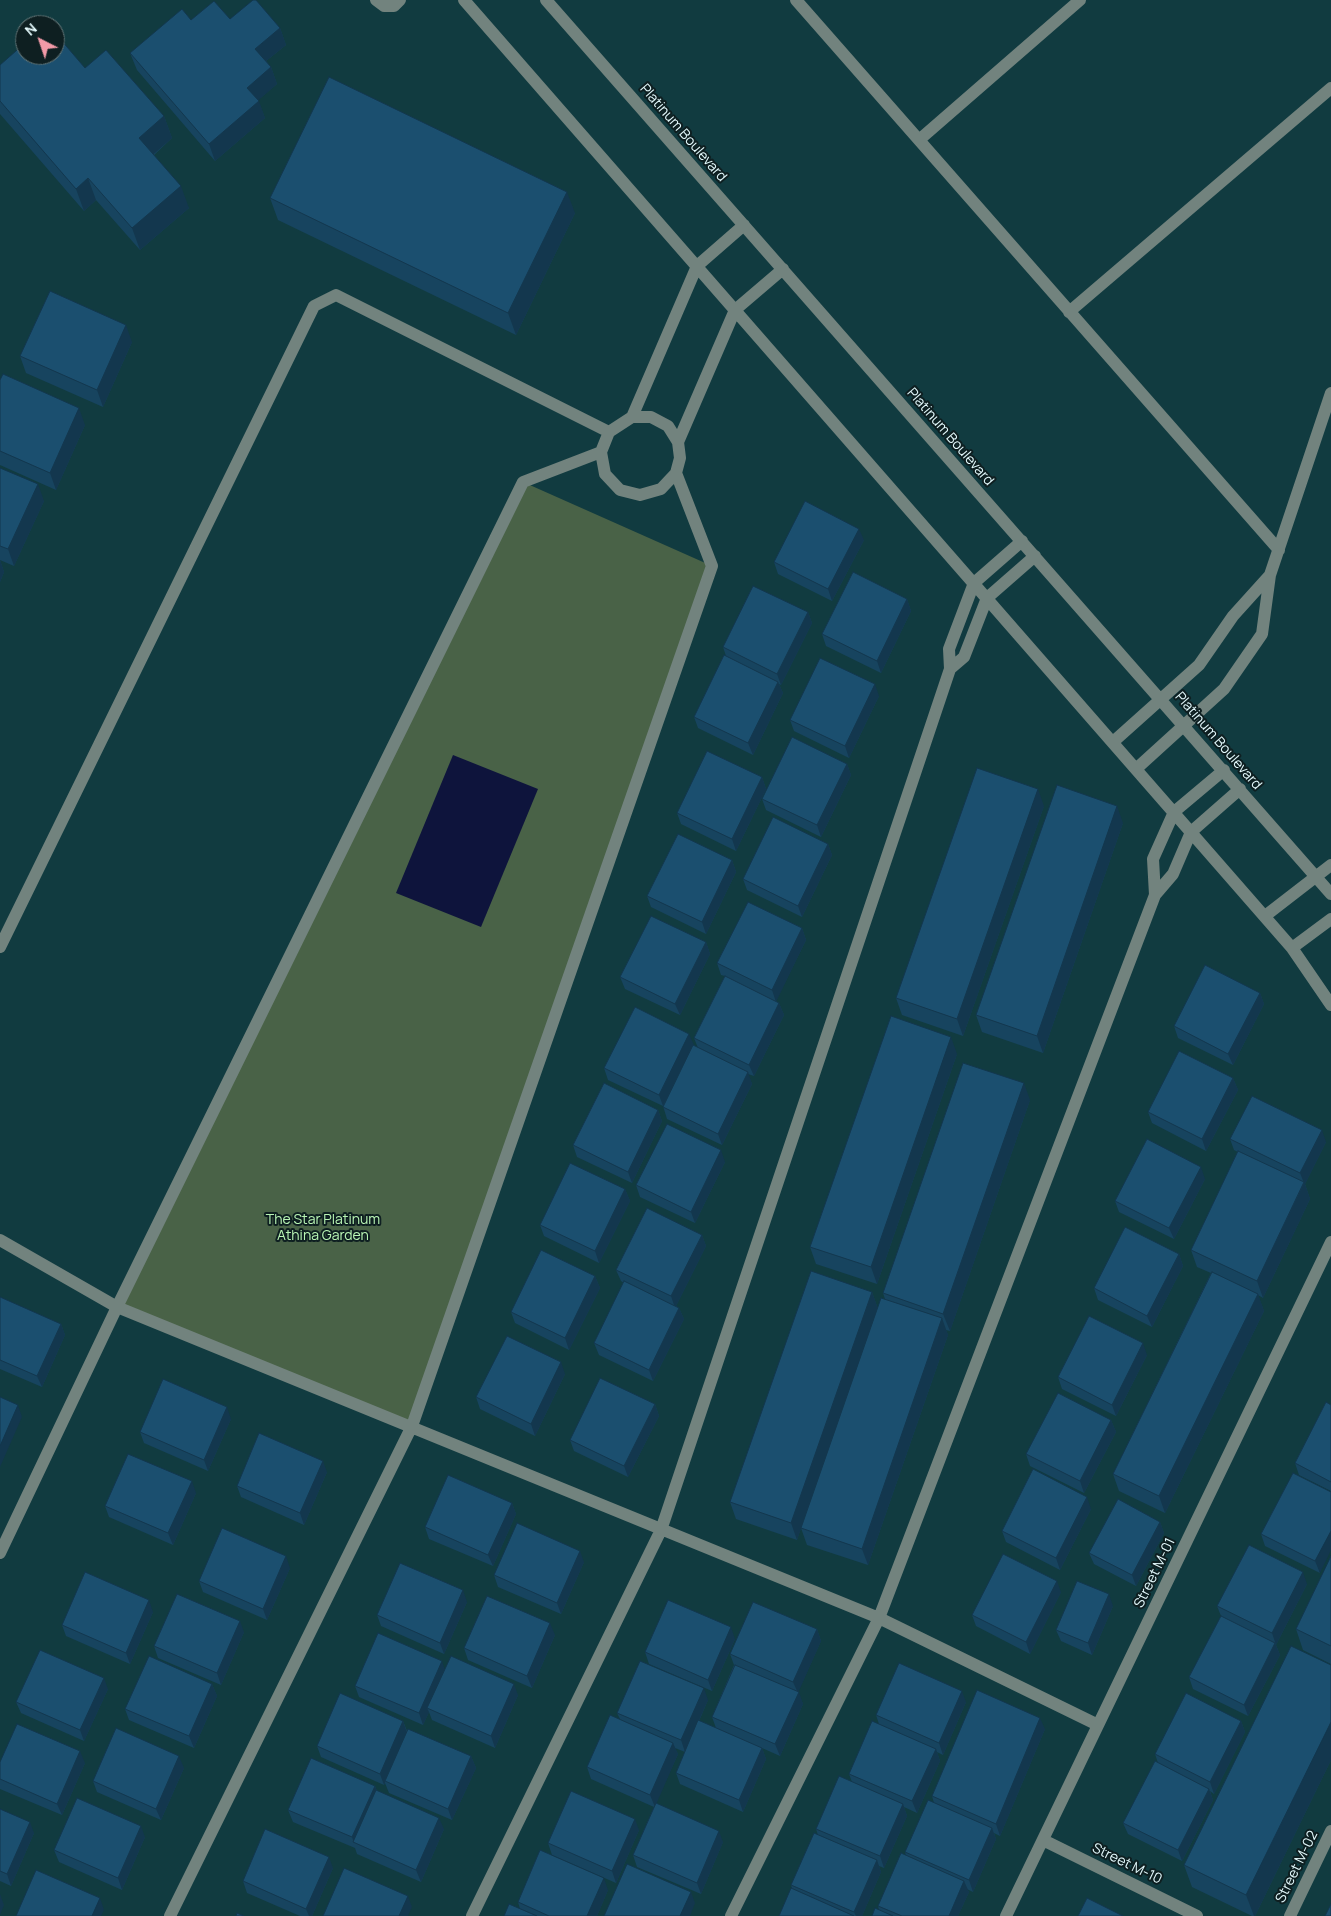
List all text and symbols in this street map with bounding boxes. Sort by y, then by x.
north arrow [15,15,65,65]
text: N [20,19,41,40]
street label: Platinum Boulevard [636,81,730,185]
street label: Platinum Boulevard [903,385,997,489]
street label: Platinum Boulevard [1171,689,1265,793]
park label: The Star Platinum Athina Garden [266,1212,380,1244]
street label: Street M-01 [1131,1535,1179,1611]
street label: Street M-02 [1272,1828,1322,1906]
street label: Street M-10 [1089,1840,1165,1888]

